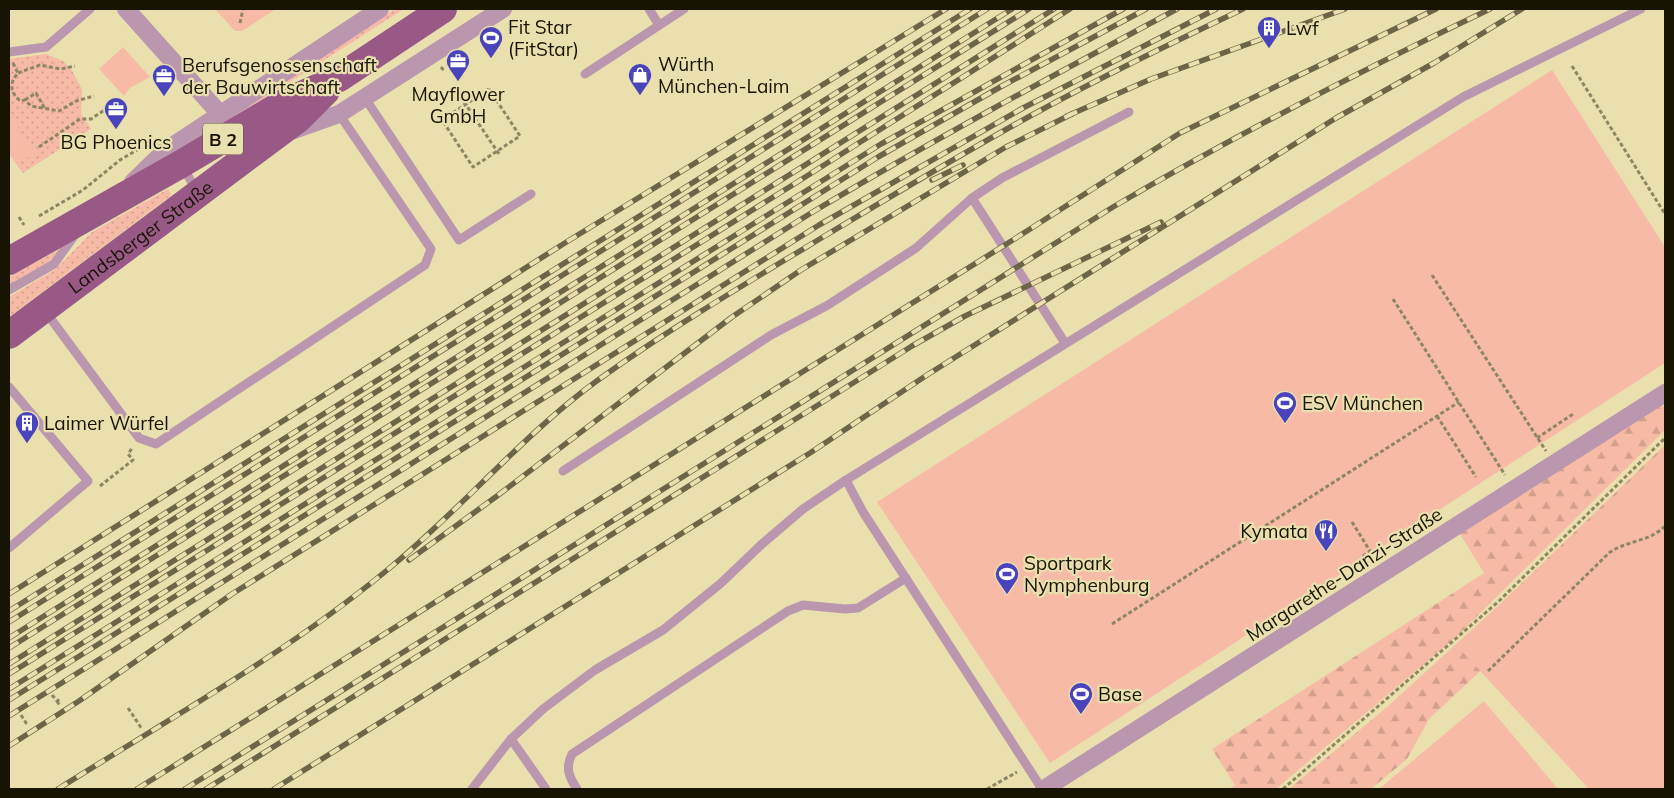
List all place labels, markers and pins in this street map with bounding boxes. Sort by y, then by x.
place label: Fit Star (FitStar) [508,15,579,61]
building icon: Lwf [1256,15,1282,49]
place label: Lwf [1286,16,1319,40]
sports icon: Fit Star (FitStar) [478,25,504,59]
office icon: Mayflower GmbH [445,48,471,82]
place label: Würth München-Laim [658,52,790,98]
place label: Berufsgenossenschaft der Bauwirtschaft [182,53,377,99]
shop icon: Würth München-Laim [627,62,653,96]
office icon: Berufsgenossenschaft der Bauwirtschaft [151,63,177,97]
place label: Mayflower GmbH [411,82,505,128]
office icon: BG Phoenics [103,96,129,130]
place label: BG Phoenics [61,130,171,154]
sports icon: ESV München [1272,390,1298,424]
place label: ESV München [1302,391,1423,415]
building icon: Laimer Würfel [14,410,40,444]
place label: Laimer Würfel [44,411,169,435]
restaurant icon: Kymata [1313,518,1339,552]
place label: Kymata [1240,519,1308,543]
place label: Sportpark Nymphenburg [1024,551,1150,597]
sports icon: Sportpark Nymphenburg [994,561,1020,595]
sports icon: Base [1068,681,1094,715]
place label: Base [1098,682,1142,706]

